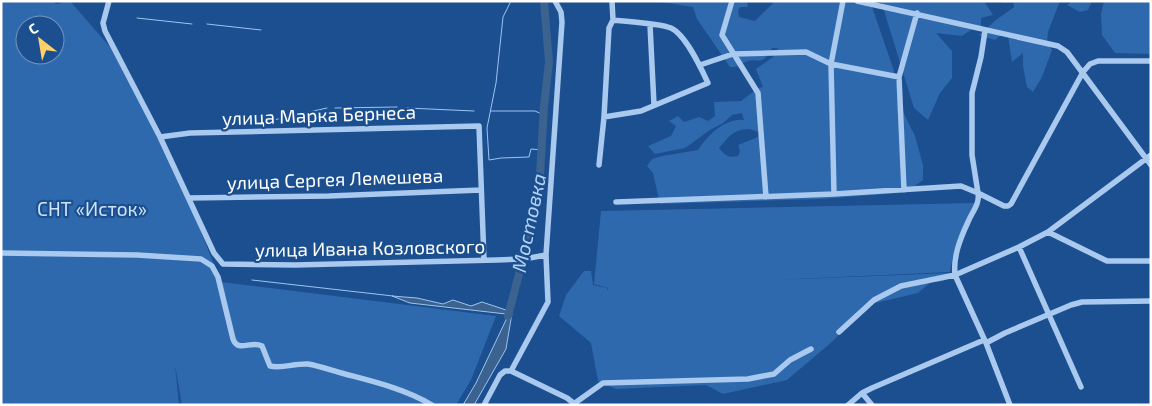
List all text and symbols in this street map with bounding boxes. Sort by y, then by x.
north arrow [15,15,65,65]
text: С [25,19,41,38]
street label: улица Марка Бернеса [221,100,417,130]
street label: улица Сергея Лемешева [226,163,444,195]
water label: Мостовка [506,171,550,274]
park label: СНТ «Исток» [37,197,147,220]
street label: улица Ивана Козловского [255,234,485,262]

